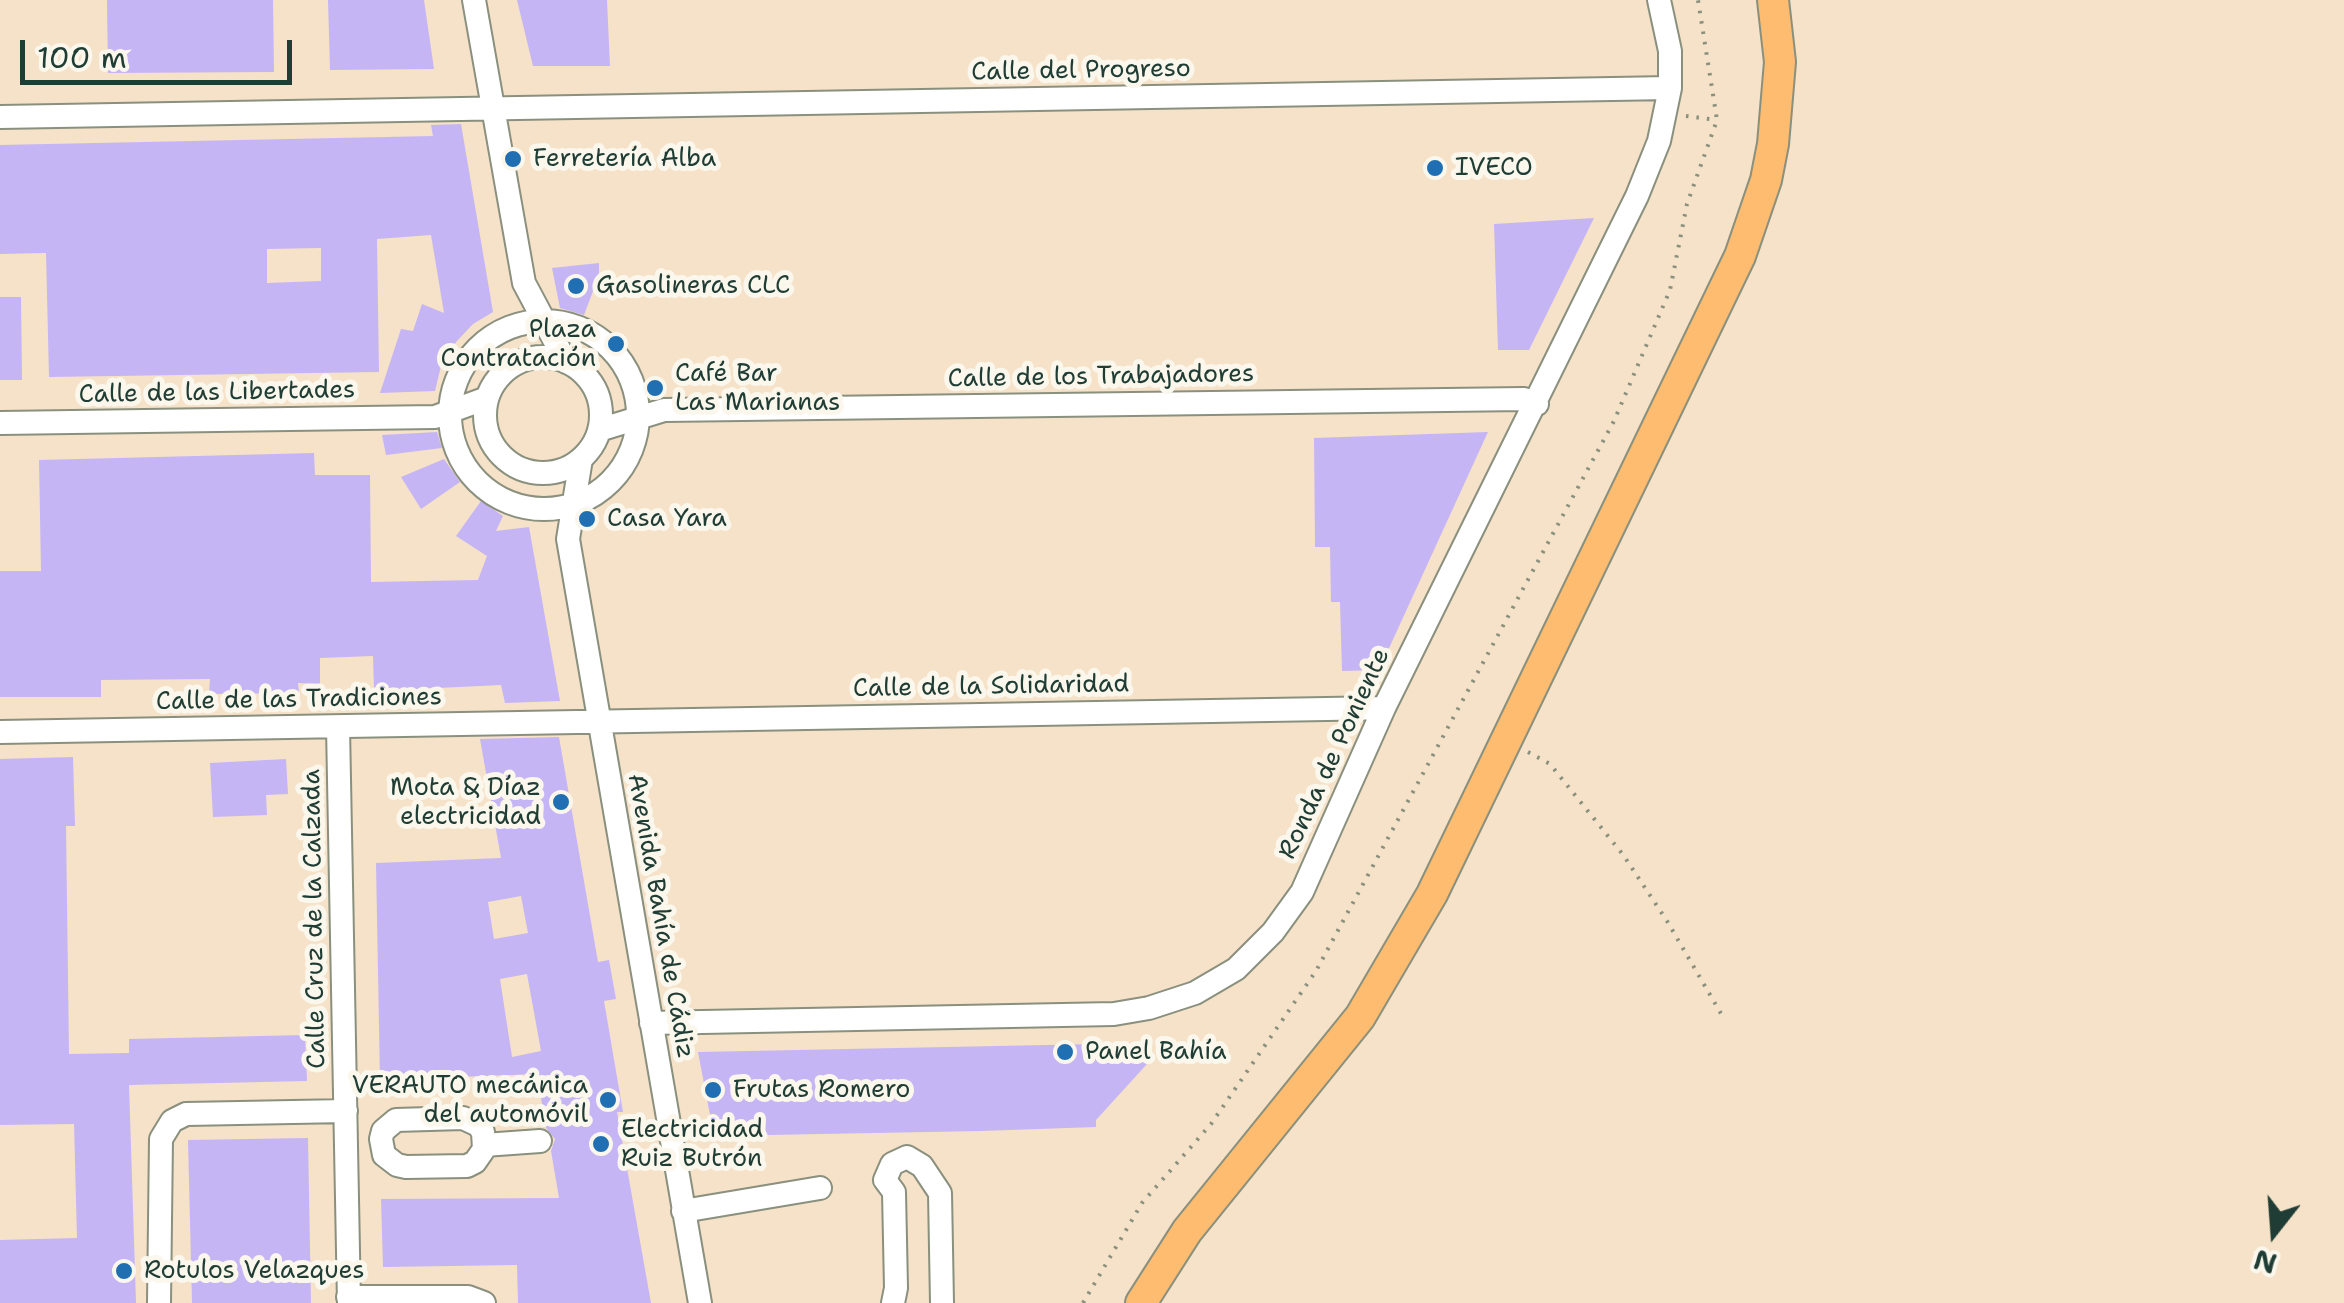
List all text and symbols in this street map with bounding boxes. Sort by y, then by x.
scale bar [25,20,298,82]
text: 100 m [37,37,127,78]
street label: Calle del Progreso [971,54,1191,88]
place label: Ferretería Alba [533,144,716,174]
marker: Ferretería Alba [502,148,524,170]
place label: IVECO [1455,153,1533,183]
marker: IVECO [1424,157,1446,179]
place label: Gasolineras CLC [596,271,790,301]
marker: Gasolineras CLC [565,275,587,297]
place label: Plaza Contratación [440,315,596,374]
marker: Plaza Contratación [605,333,627,355]
place label: Café Bar Las Marianas [675,359,840,418]
street label: Calle de los Trabajadores [947,359,1255,395]
street label: Calle de las Libertades [78,376,356,410]
marker: Café Bar Las Marianas [644,377,666,399]
place label: Casa Yara [607,504,727,534]
marker: Casa Yara [576,508,598,530]
street label: Ronda de Poniente [1273,644,1397,864]
street label: Calle de la Solidaridad [853,670,1129,704]
street label: Calle de las Tradiciones [156,683,442,717]
street label: Calle Cruz de la Calzada [297,769,333,1069]
street label: Avenida Bahía de Cádiz [620,771,700,1061]
place label: Mota & Díaz electricidad [390,773,541,832]
marker: Mota & Díaz electricidad [550,791,572,813]
place label: Panel Bahía [1085,1037,1227,1067]
marker: Panel Bahía [1054,1041,1076,1063]
place label: VERAUTO mecánica del automóvil [352,1071,588,1130]
place label: Frutas Romero [733,1075,910,1105]
marker: Frutas Romero [702,1079,724,1101]
marker: VERAUTO mecánica del automóvil [597,1089,619,1111]
place label: Electricidad Ruiz Butrón [621,1115,763,1174]
marker: Electricidad Ruiz Butrón [590,1133,612,1155]
north arrow [2224,1183,2324,1283]
text: N [2249,1240,2281,1283]
place label: Rotulos Velazques [144,1256,365,1286]
marker: Rotulos Velazques [113,1260,135,1282]

